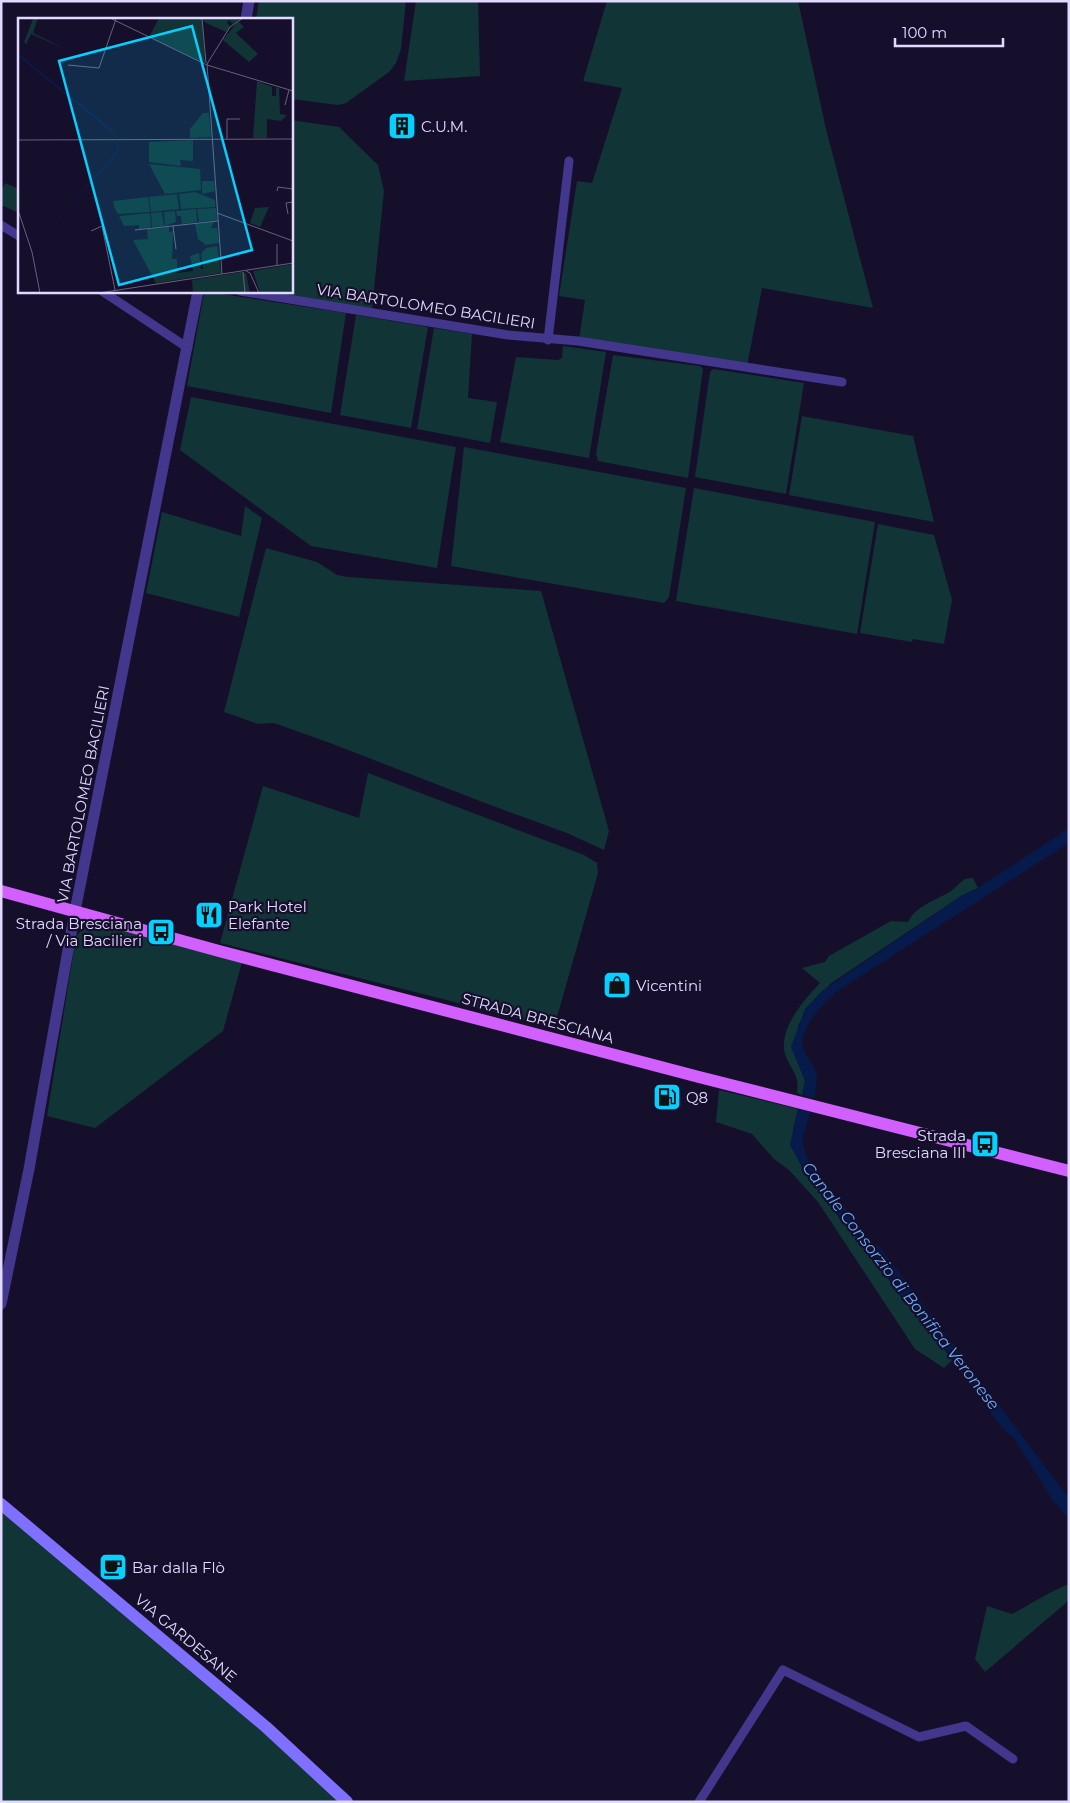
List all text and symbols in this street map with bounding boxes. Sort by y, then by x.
scale bar [895,15,1002,47]
inset map [18,18,292,292]
text: 100 m [902,23,947,42]
building icon: C.U.M. [387,111,417,141]
place label: C.U.M. [421,117,467,136]
street label: VIA BARTOLOMEO BACILIERI [315,279,537,333]
street label: VIA BARTOLOMEO BACILIERI [53,684,113,904]
place label: Park Hotel Elefante [228,897,307,933]
restaurant icon: Park Hotel Elefante [194,900,224,930]
place label: Strada Bresciana / Via Bacilieri [16,914,142,950]
bus stop icon: Strada Bresciana / Via Bacilieri [146,917,176,947]
shop icon: Vicentini [602,970,632,1000]
place label: Vicentini [636,976,702,995]
street label: STRADA BRESCIANA [460,989,616,1047]
fuel station icon: Q8 [652,1082,682,1112]
place label: Q8 [686,1088,708,1107]
place label: Strada Bresciana III [875,1126,966,1162]
bus stop icon: Strada Bresciana III [970,1129,1000,1159]
water label: Canale Consorzio di Bonifica Veronese [798,1158,1004,1414]
cafe icon: Bar dalla Flò [98,1552,128,1582]
place label: Bar dalla Flò [132,1558,225,1577]
street label: VIA GARDESANE [131,1590,241,1686]

